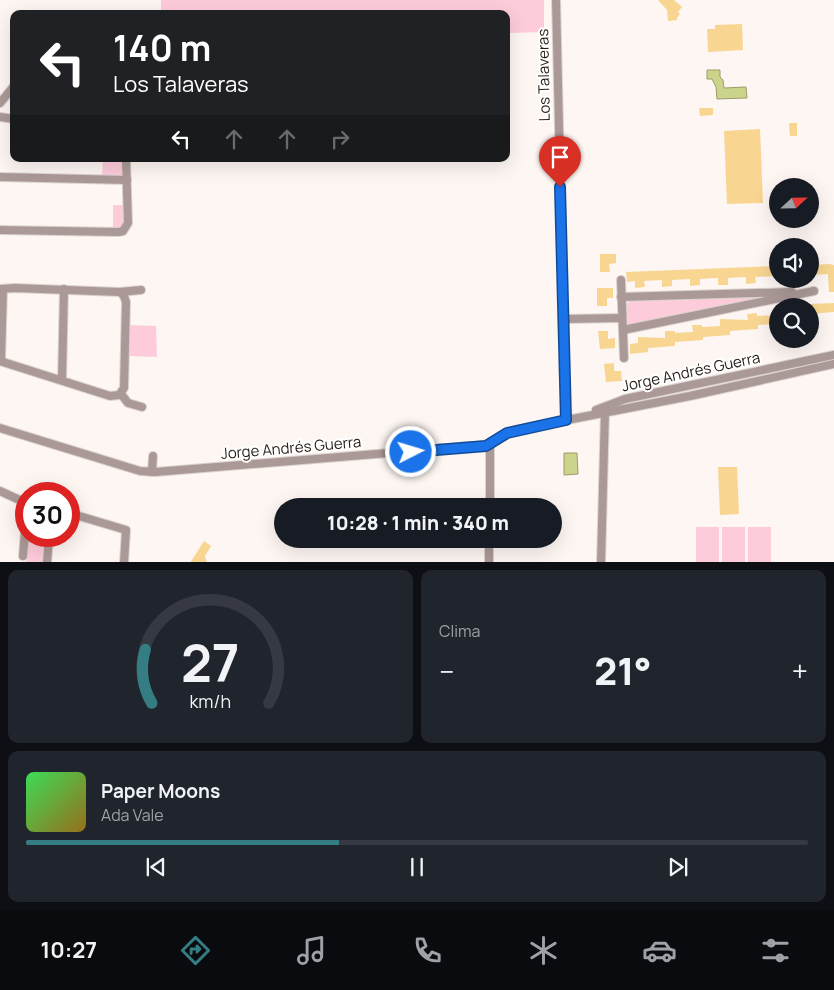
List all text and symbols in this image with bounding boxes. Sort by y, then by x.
text: 140 m [113,24,211,72]
street label: Los Talaveras [532,28,555,121]
icon: left [30,30,95,95]
text: Los Talaveras [113,69,249,99]
icon: left [167,125,195,153]
icon: ahead [220,125,248,153]
icon: ahead [273,125,301,153]
icon: right [326,125,354,153]
pin [539,136,581,187]
icon: arrive [546,143,574,171]
north arrow [769,178,819,228]
map controls [769,178,819,348]
button: sound [769,238,819,288]
button: search [769,298,819,348]
street label: Jorge Andrés Guerra [620,347,762,396]
position arrow [384,425,436,477]
street label: Jorge Andrés Guerra [220,431,362,464]
speed limit sign: 30 [15,482,80,547]
text: 10:28 · 1 min · 340 m [327,510,509,536]
text: Clima [439,620,480,642]
text: 27 [181,627,240,698]
text: 21° [594,644,652,696]
text: − [439,652,454,690]
text: + [792,652,808,690]
text: km/h [190,689,231,713]
text: Paper Moons [101,778,220,804]
text: Ada Vale [101,804,164,826]
icon: previous [142,853,170,881]
icon: pause [403,853,431,881]
icon: next [664,853,692,881]
icon: directions [178,933,213,968]
icon: music [294,933,329,968]
icon: phone [410,933,445,968]
icon: climate [526,933,561,968]
icon: car [642,933,677,968]
icon: filters [758,933,793,968]
text: 10:27 [41,935,97,965]

